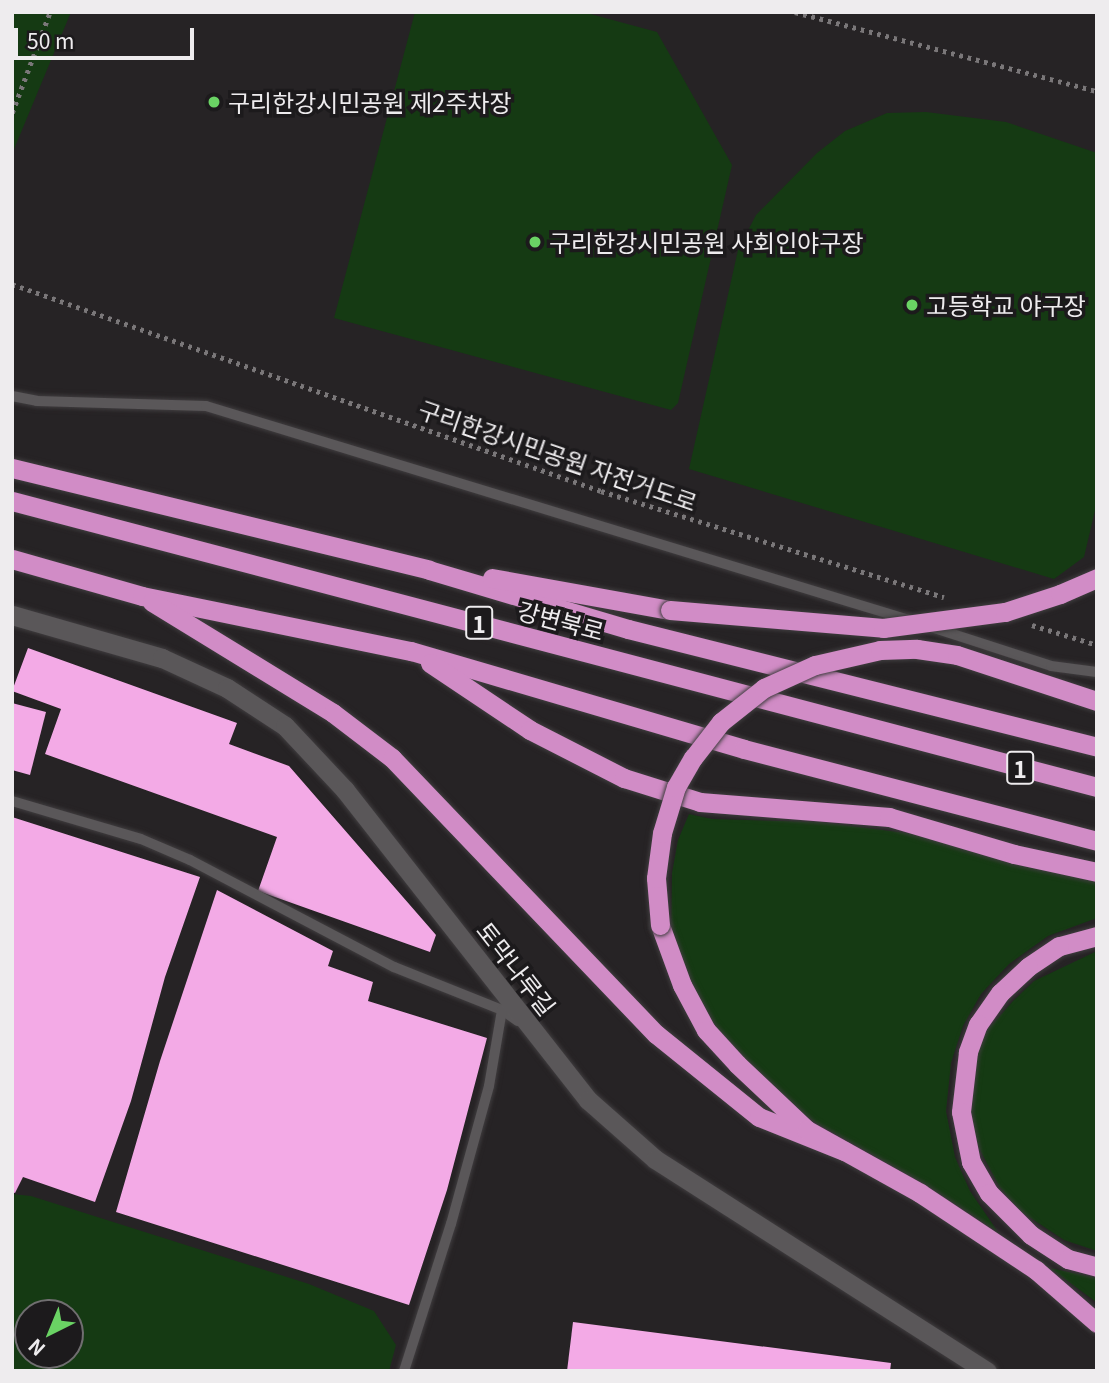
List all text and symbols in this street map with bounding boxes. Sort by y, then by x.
scale bar [18,14,198,58]
text: 50 m [27,25,74,55]
place label: 구리한강시민공원 제2주차장 [228,88,512,116]
marker: 구리한강시민공원 제2주차장 [206,94,222,110]
place label: 구리한강시민공원 사회인야구장 [549,228,863,256]
marker: 구리한강시민공원 사회인야구장 [527,234,543,250]
place label: 고등학교 야구장 [926,291,1086,319]
marker: 고등학교 야구장 [904,297,920,313]
street label: 구리한강시민공원 자전거도로 [415,394,701,516]
street label: 강변북로 [515,595,607,645]
road number: 1 [465,604,493,642]
road number: 1 [1006,748,1034,788]
street label: 토막나루길 [472,916,562,1020]
north arrow [14,1299,84,1369]
text: N [21,1334,50,1363]

